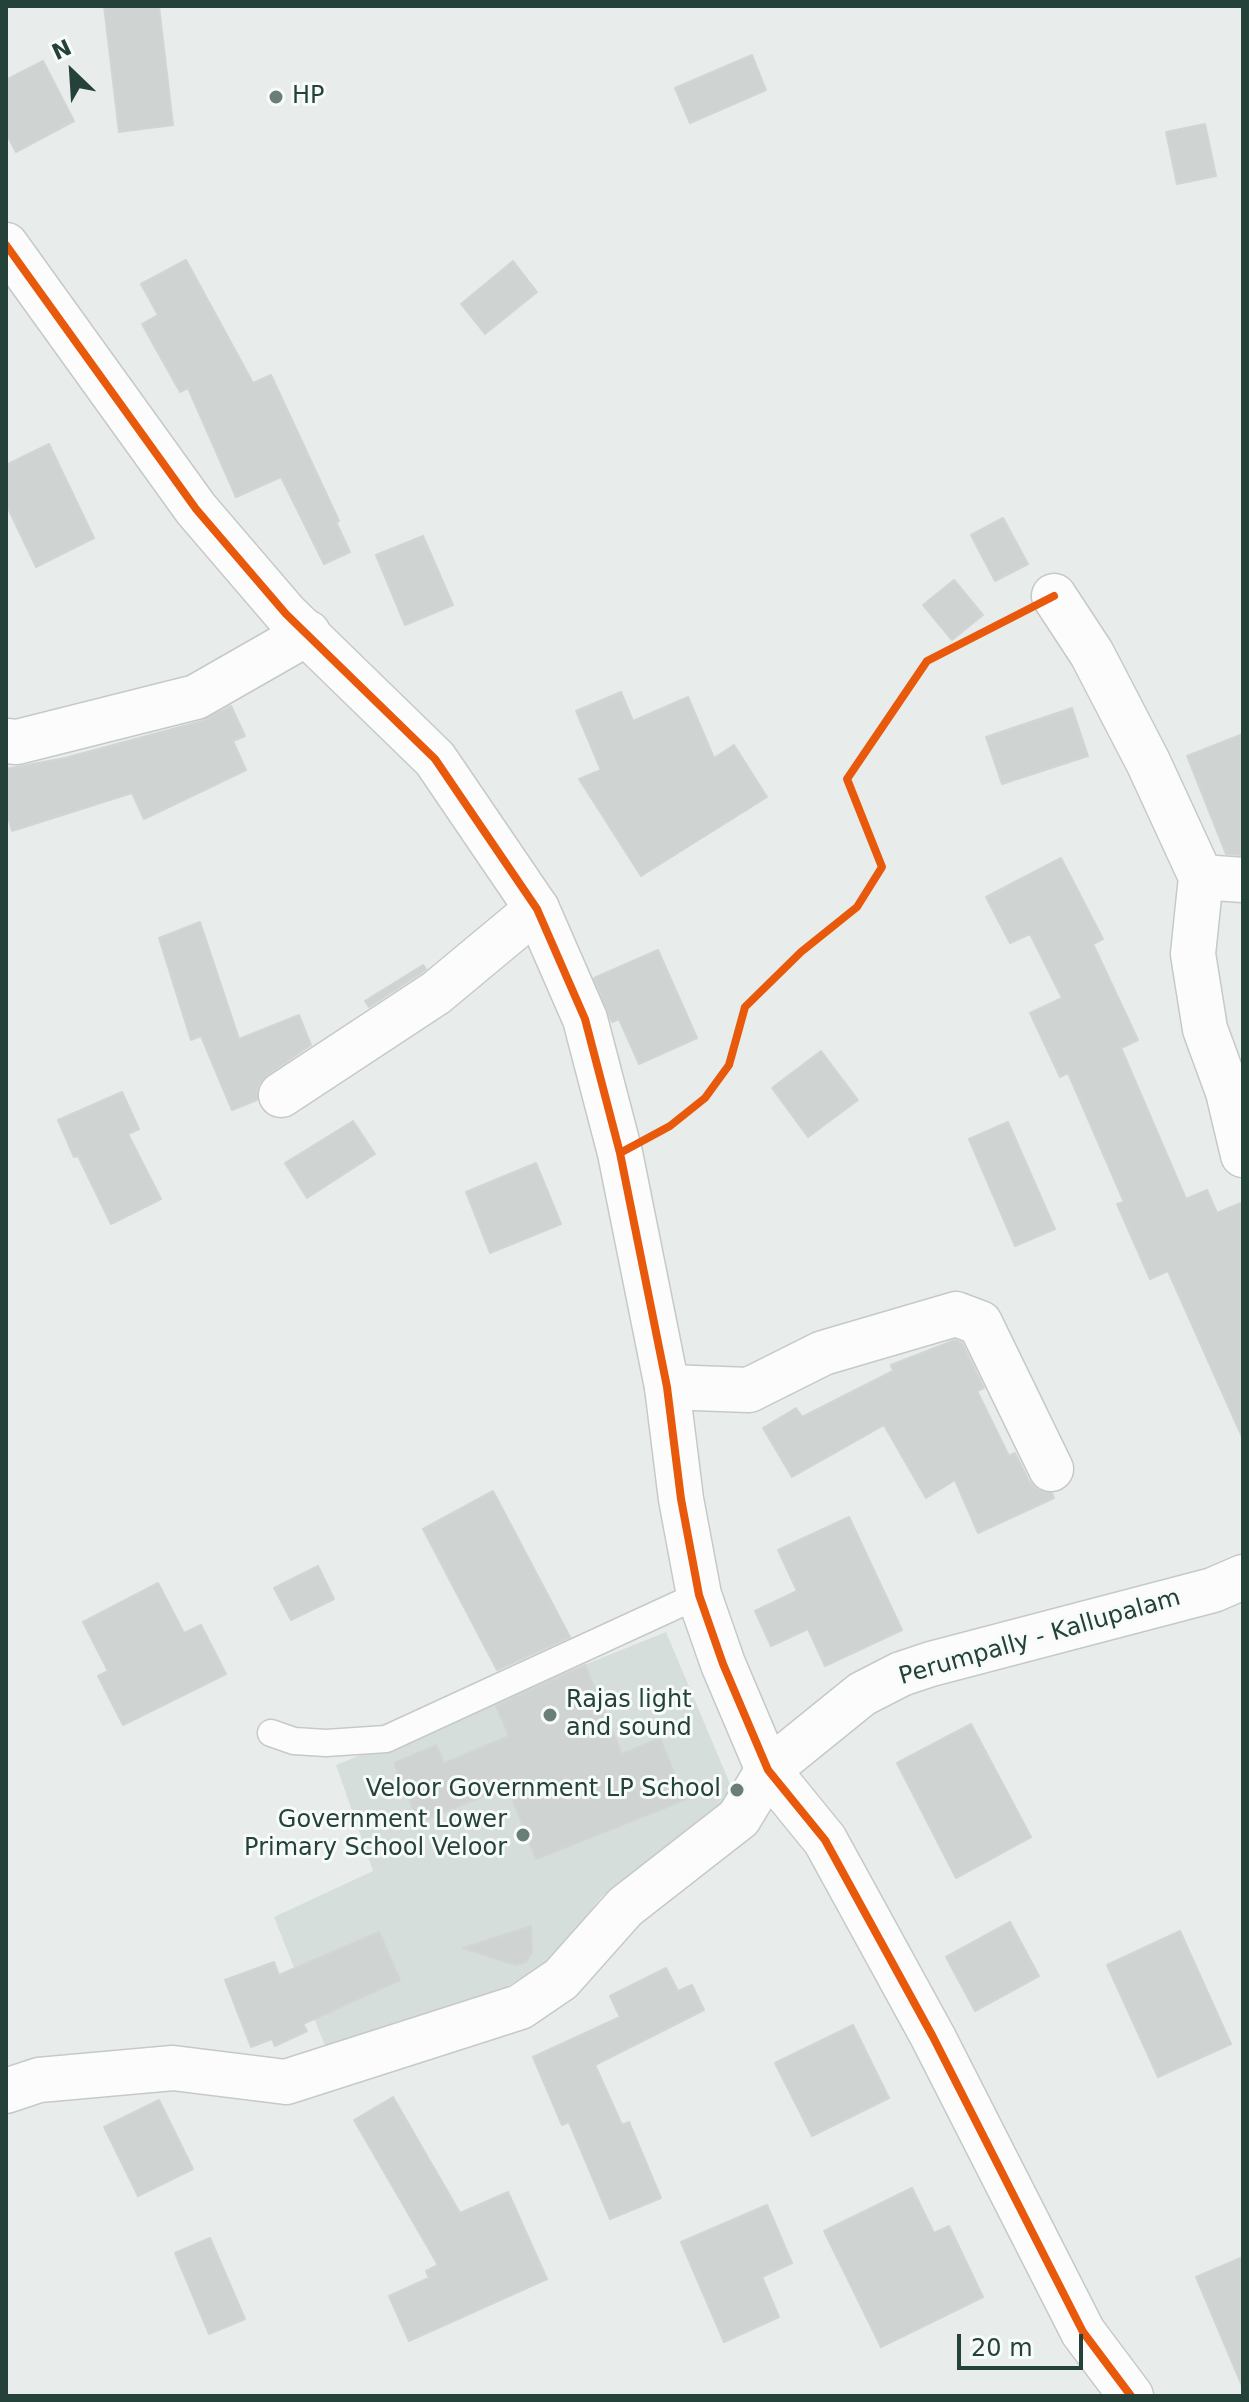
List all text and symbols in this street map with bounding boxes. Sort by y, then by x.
north arrow [32,32,112,112]
text: N [48,35,75,65]
place label: HP [292,83,325,111]
marker: HP [267,88,285,106]
street label: Perumpally - Kallupalam [896,1584,1184,1692]
place label: Rajas light and sound [566,1687,692,1743]
marker: Rajas light and sound [541,1706,559,1724]
place label: Veloor Government LP School [366,1776,721,1804]
marker: Veloor Government LP School [728,1781,746,1799]
place label: Government Lower Primary School Veloor [244,1807,507,1863]
marker: Government Lower Primary School Veloor [514,1826,532,1844]
scale bar [961,2318,1087,2368]
text: 20 m [971,2334,1033,2362]

